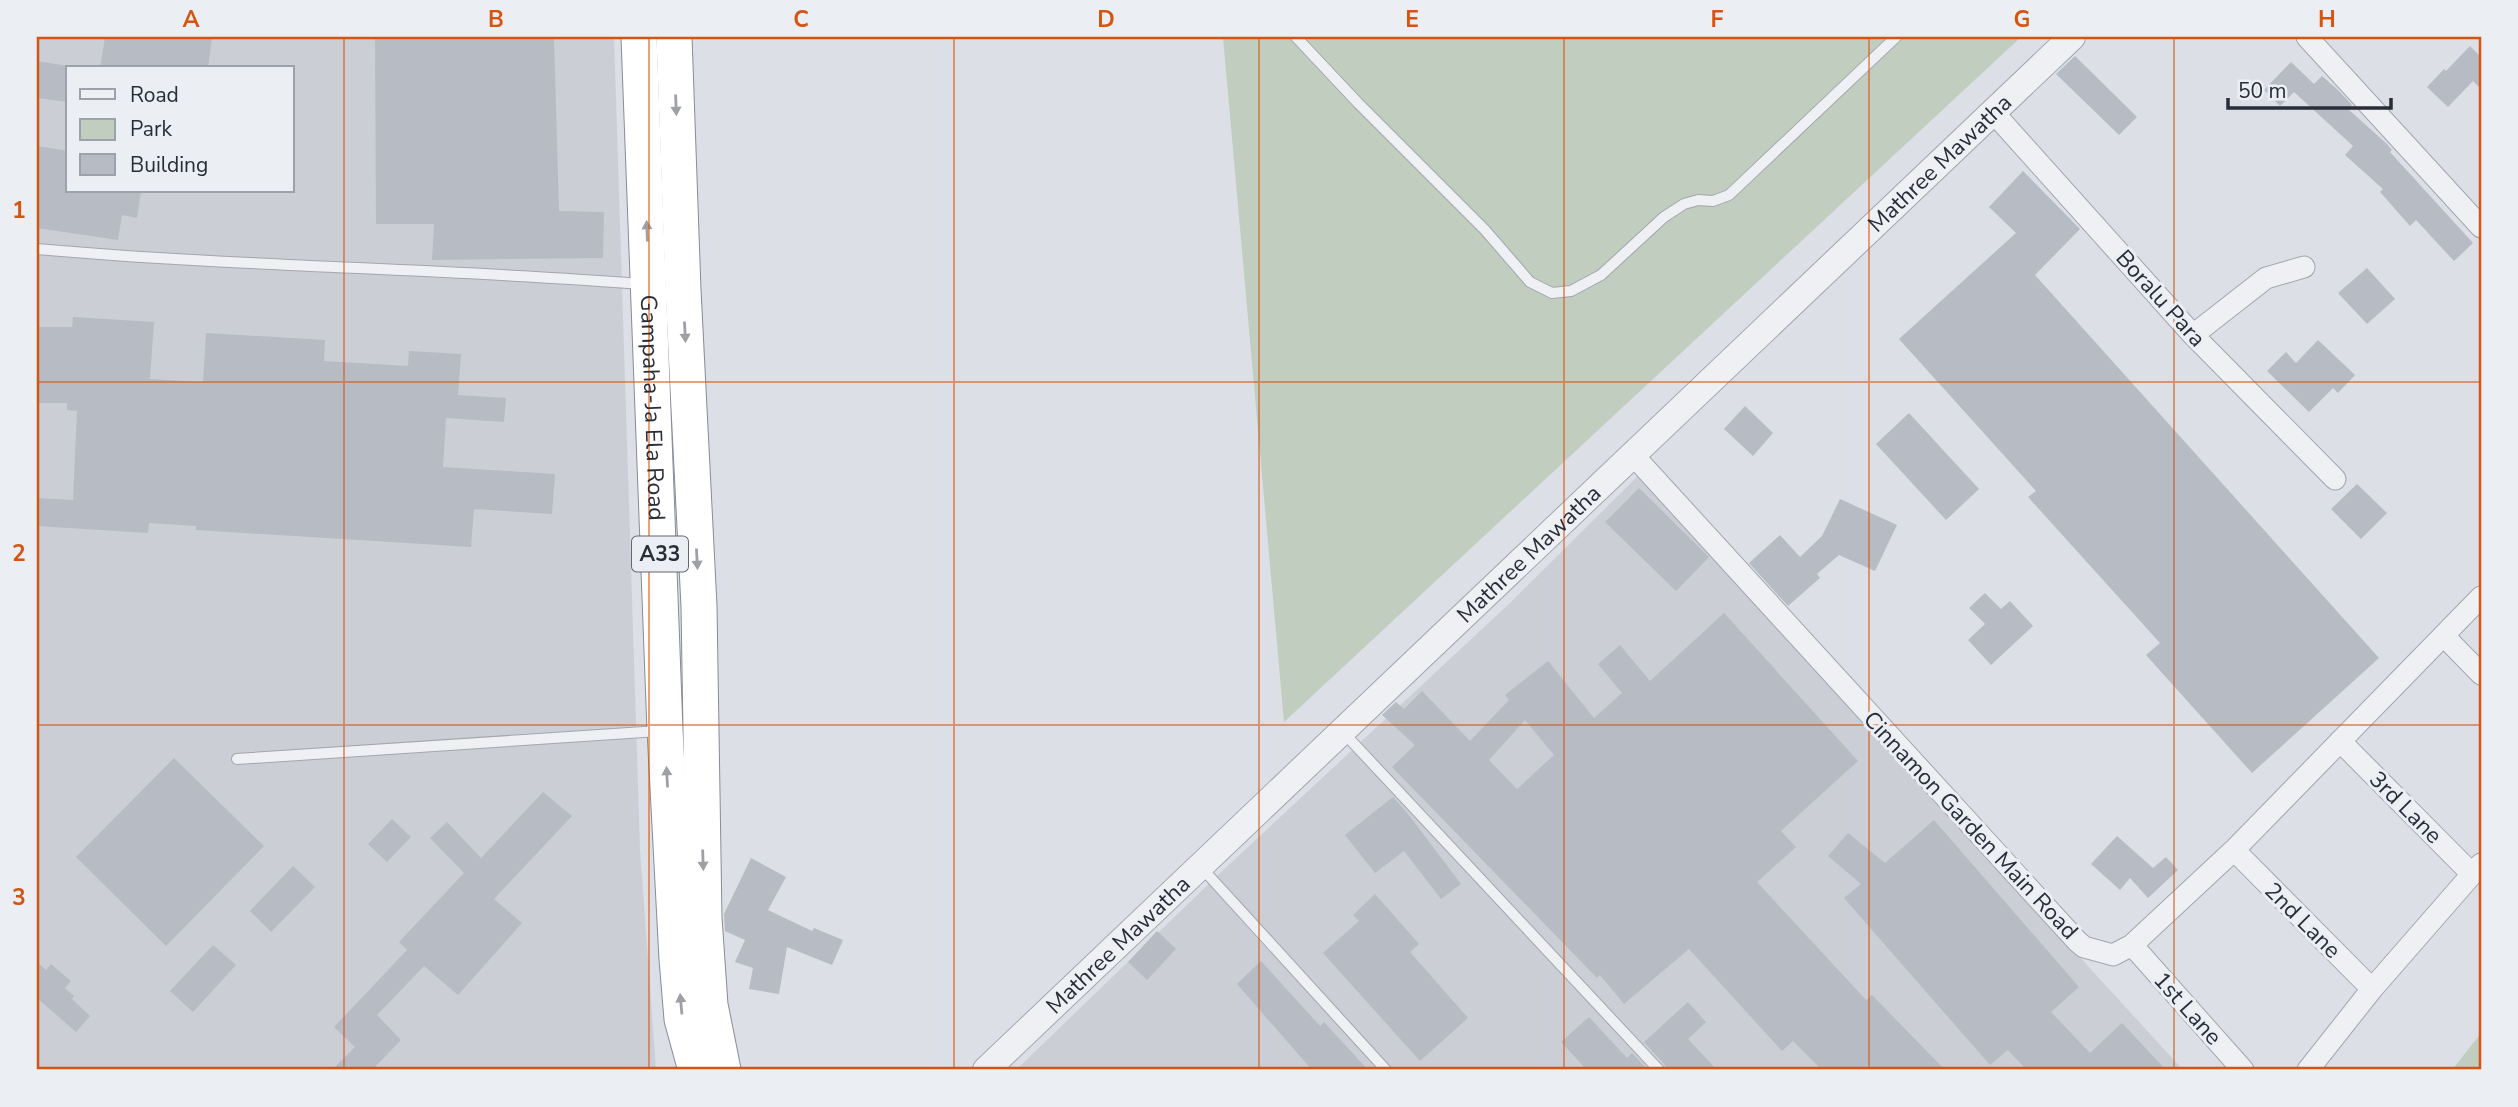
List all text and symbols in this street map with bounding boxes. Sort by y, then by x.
text: A [182,4,200,35]
text: B [488,4,504,35]
text: C [793,4,809,35]
text: D [1097,4,1115,35]
text: E [1405,4,1419,35]
text: F [1711,4,1724,35]
text: G [2014,4,2030,35]
text: H [2318,4,2336,35]
legend [66,66,294,192]
scale bar [2228,66,2390,110]
text: 50 m [2238,77,2287,105]
text: Road [130,81,179,109]
street label: Mathree Mawatha [1861,87,2019,239]
one-way arrow [671,94,682,116]
text: Park [130,115,172,143]
text: Building [130,151,208,179]
text: 1 [12,195,26,226]
one-way arrow [641,220,652,242]
street label: Boralu Para [2109,243,2213,354]
street label: Gampaha-Ja Ela Road [633,294,672,521]
one-way arrow [680,322,691,344]
street label: Mathree Mawatha [1450,478,1608,630]
road number: A33 [632,536,688,572]
text: 2 [12,538,26,569]
one-way arrow [692,549,703,571]
street label: Cinnamon Garden Main Road [1856,704,2085,946]
street label: 3rd Lane [2362,764,2449,851]
one-way arrow [662,765,673,787]
one-way arrow [697,850,709,872]
street label: Mathree Mawatha [1039,869,1197,1021]
street label: 2nd Lane [2258,875,2348,965]
text: 3 [12,882,26,913]
street label: 1st Lane [2146,965,2229,1052]
one-way arrow [675,992,686,1014]

